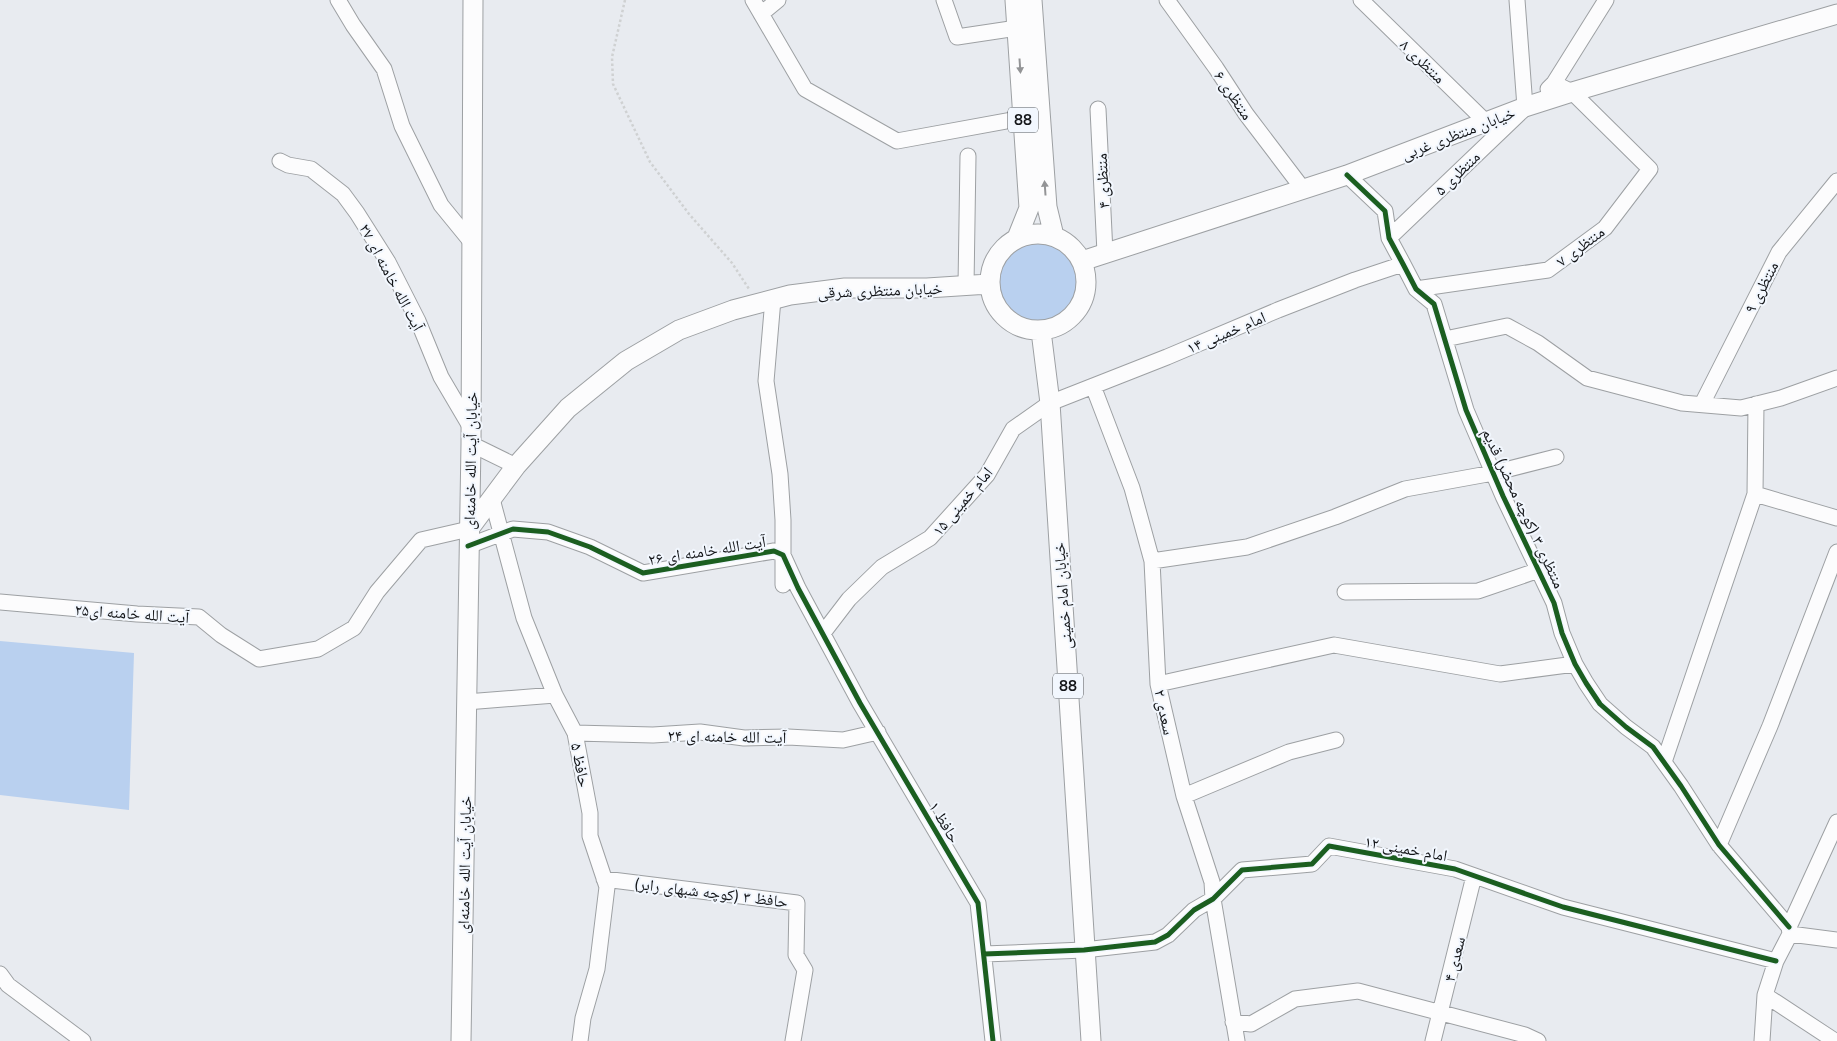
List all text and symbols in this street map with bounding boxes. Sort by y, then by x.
street label: منتظری ۸ [1395,35,1450,89]
one-way arrow [1016,58,1024,74]
street label: منتظری ۶ [1209,66,1258,125]
street label: خیابان منتظری غربی [1398,102,1518,166]
road number: 88 [1008,108,1038,132]
street label: منتظری ۵ [1430,147,1485,201]
street label: منتظری ۴ [1091,153,1115,209]
one-way arrow [1041,180,1049,196]
street label: آیت الله خامنه ای ۲۷ [354,220,429,336]
street label: منتظری ۷ [1552,221,1609,272]
street label: منتظری ۹ [1740,258,1784,317]
street label: خیابان منتظری شرقی [817,278,943,304]
street label: امام خمینی ۱۴ [1184,306,1269,359]
street label: خیابان آیت الله خامنه‌ای [459,392,483,530]
street label: منتظری ۳ (کوچه محضر) قدیم [1476,425,1570,592]
street label: امام خمینی ۱۵ [927,462,998,541]
street label: آیت الله خامنه ای ۲۶ [647,531,768,571]
street label: خیابان امام خمینی [1048,542,1078,650]
street label: آیت الله خامنه ای۲۵ [74,599,191,629]
road number: 88 [1053,674,1083,698]
street label: سعدی ۲ [1148,687,1180,737]
street label: آیت الله خامنه ای ۲۴ [667,725,787,749]
street label: حافظ ۵ [565,741,595,789]
street label: خیابان آیت الله خامنه‌ای [453,796,477,934]
street label: حافظ ۱ [923,798,965,847]
street label: امام خمینی ۱۲ [1363,831,1449,867]
street label: حافظ ۳ (کوچه شبهای رابر) [633,873,789,913]
street label: سعدی ۴ [1439,934,1471,984]

